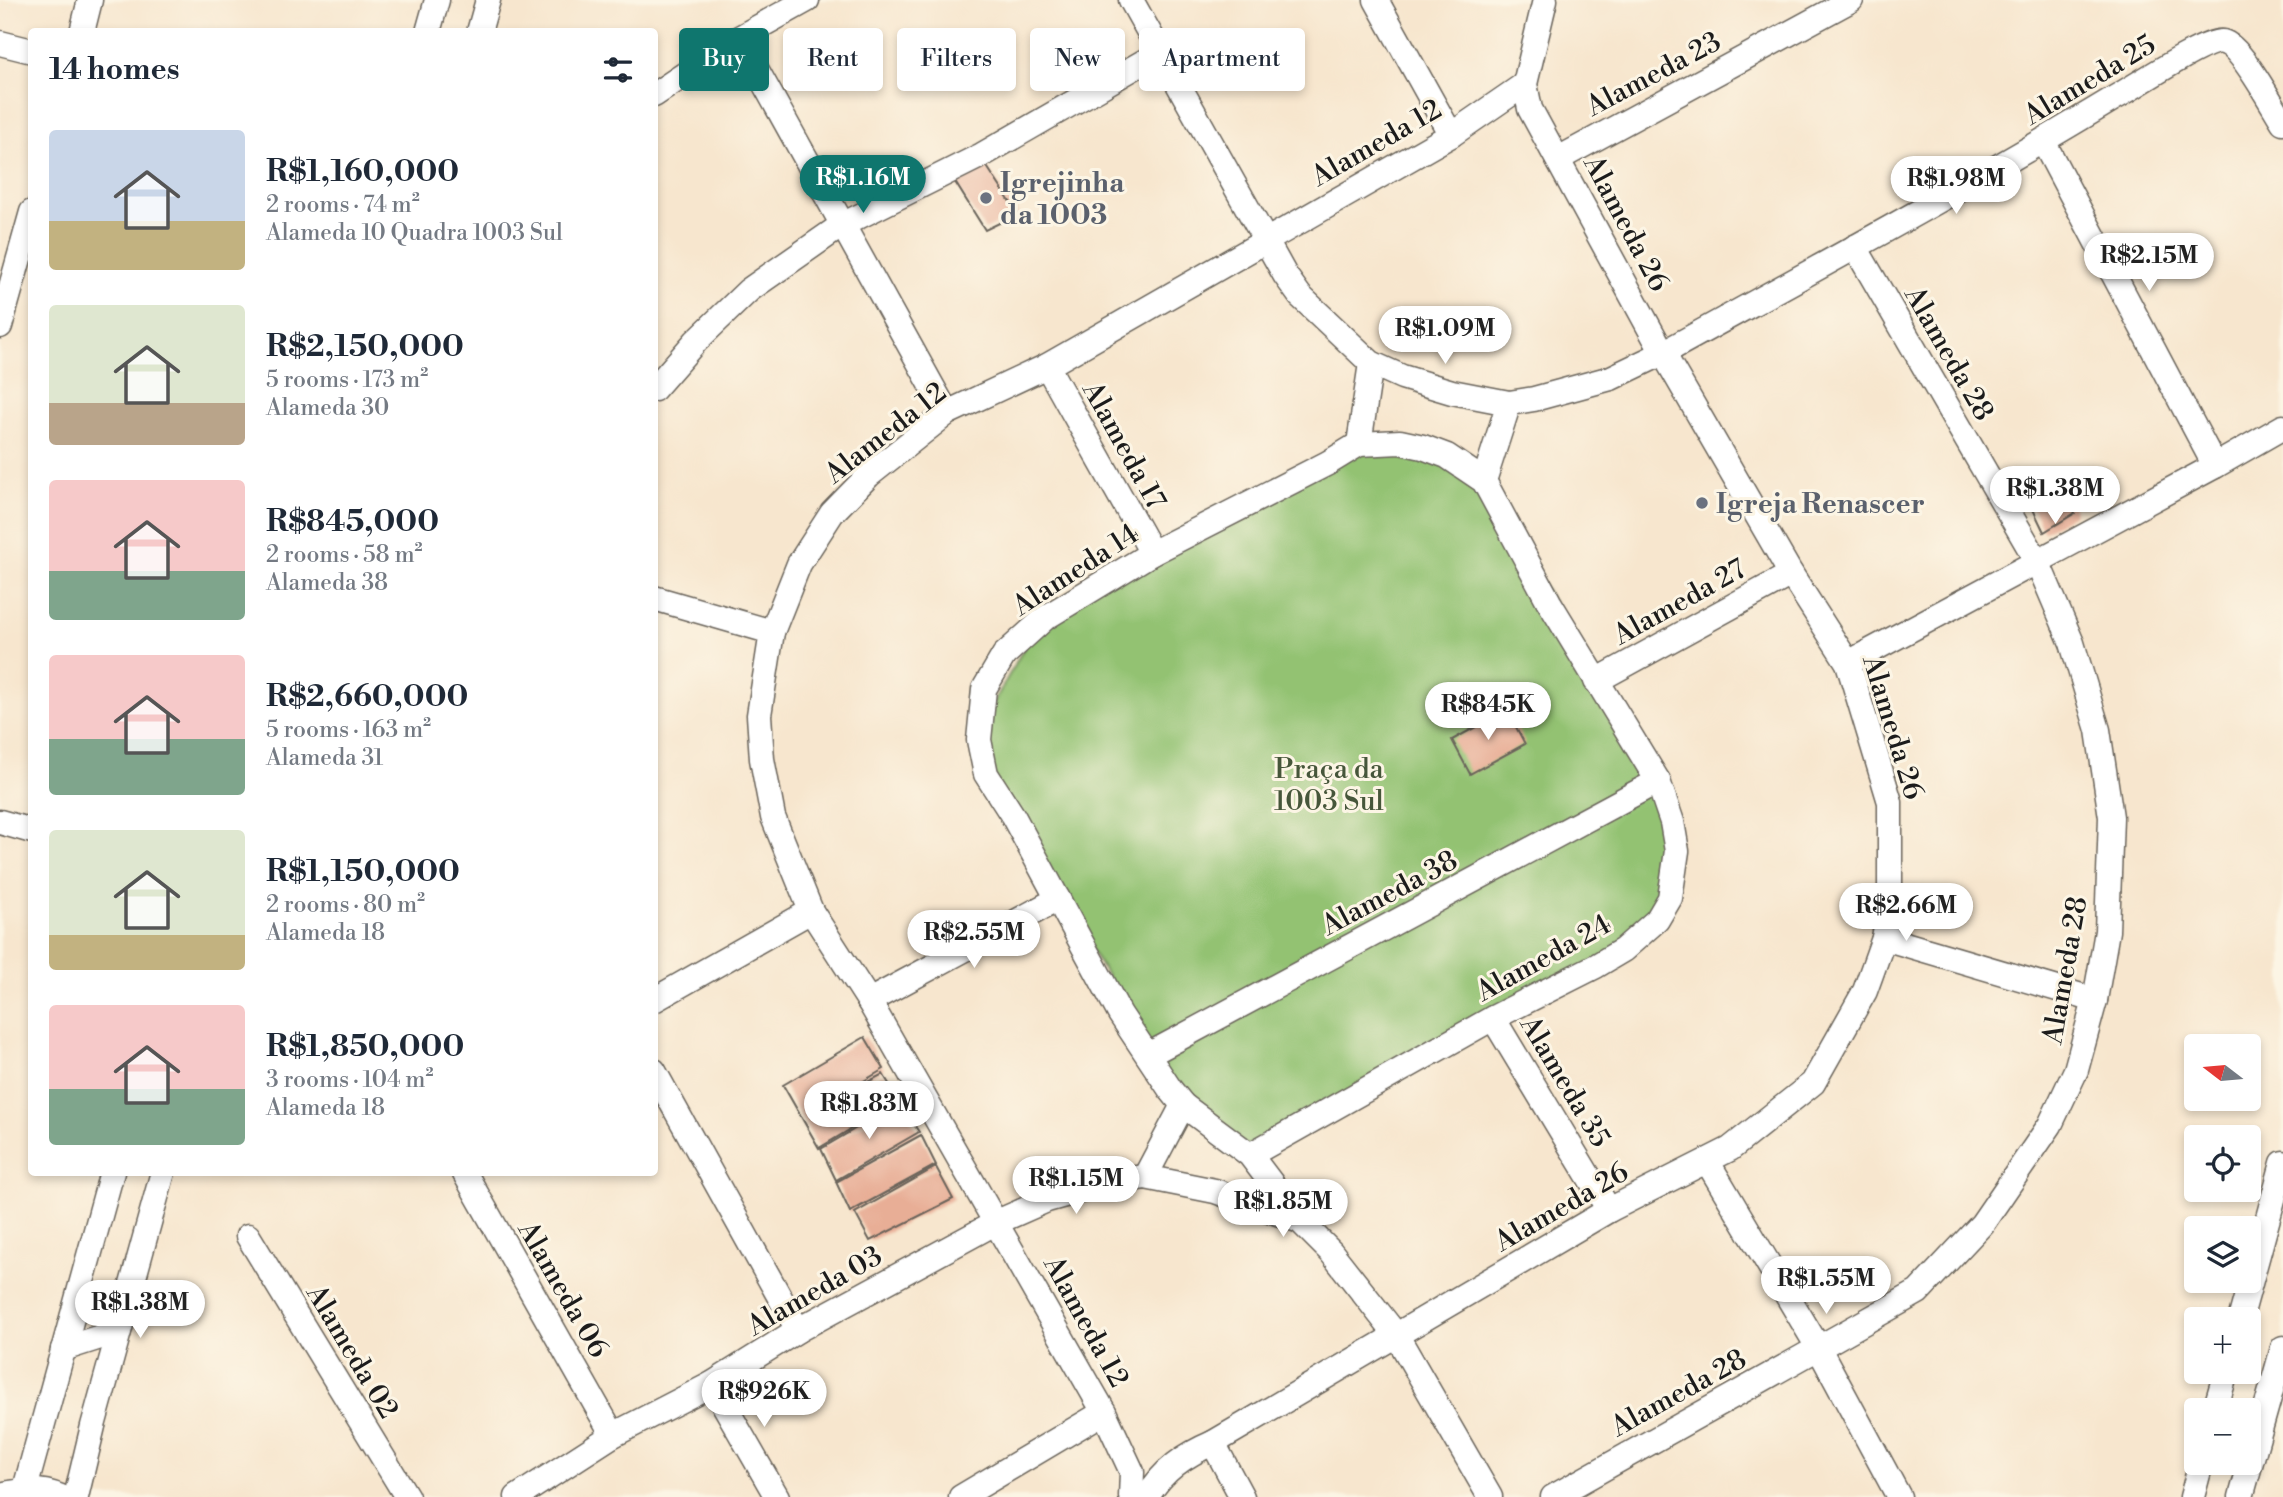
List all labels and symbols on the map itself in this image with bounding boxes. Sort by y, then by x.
street label: Alameda 23 [1579,24,1727,125]
street label: Alameda 25 [2017,27,2162,134]
street label: Alameda 12 [1304,92,1448,195]
street label: Alameda 26 [1575,149,1676,298]
pin: R$1.16M [798,156,928,215]
pin: R$1.98M [1891,156,2021,216]
place label: Igrejinha da 1003 [1000,166,1125,233]
marker: Igrejinha da 1003 [978,190,994,206]
pin: R$2.15M [2084,233,2214,293]
street label: Alameda 28 [1896,279,2001,427]
pin: R$1.09M [1380,306,1510,366]
street label: Alameda 12 [817,375,954,492]
street label: Alameda 17 [1074,375,1173,516]
pin: R$1.38M [1990,466,2120,526]
place label: Igreja Renascer [1716,487,1925,522]
marker: Igreja Renascer [1694,495,1710,511]
street label: Alameda 14 [1005,516,1146,625]
street label: Alameda 27 [1606,552,1752,654]
street label: Alameda 26 [1854,650,1931,804]
pin: R$845K [1431,682,1545,742]
park label: Praça da 1003 Sul [1274,752,1385,819]
street label: Alameda 38 [1315,843,1464,944]
pin: R$2.66M [1841,884,1971,943]
street label: Alameda 28 [2035,894,2096,1048]
street label: Alameda 24 [1469,907,1617,1010]
pin: R$2.55M [909,911,1039,970]
street label: Alameda 35 [1511,1009,1618,1154]
north arrow [2184,1034,2261,1111]
pin: R$1.83M [804,1082,934,1141]
street label: Alameda 26 [1488,1155,1635,1260]
pin: R$1.15M [1011,1156,1141,1216]
pin: R$1.85M [1218,1180,1348,1239]
street label: Alameda 06 [509,1214,616,1364]
street label: Alameda 03 [740,1239,889,1345]
street label: Alameda 12 [1035,1249,1136,1394]
pin: R$1.55M [1761,1256,1891,1316]
street label: Alameda 02 [298,1278,405,1425]
pin: R$1.38M [75,1280,205,1340]
street label: Alameda 28 [1604,1342,1753,1445]
pin: R$926K [707,1370,821,1429]

